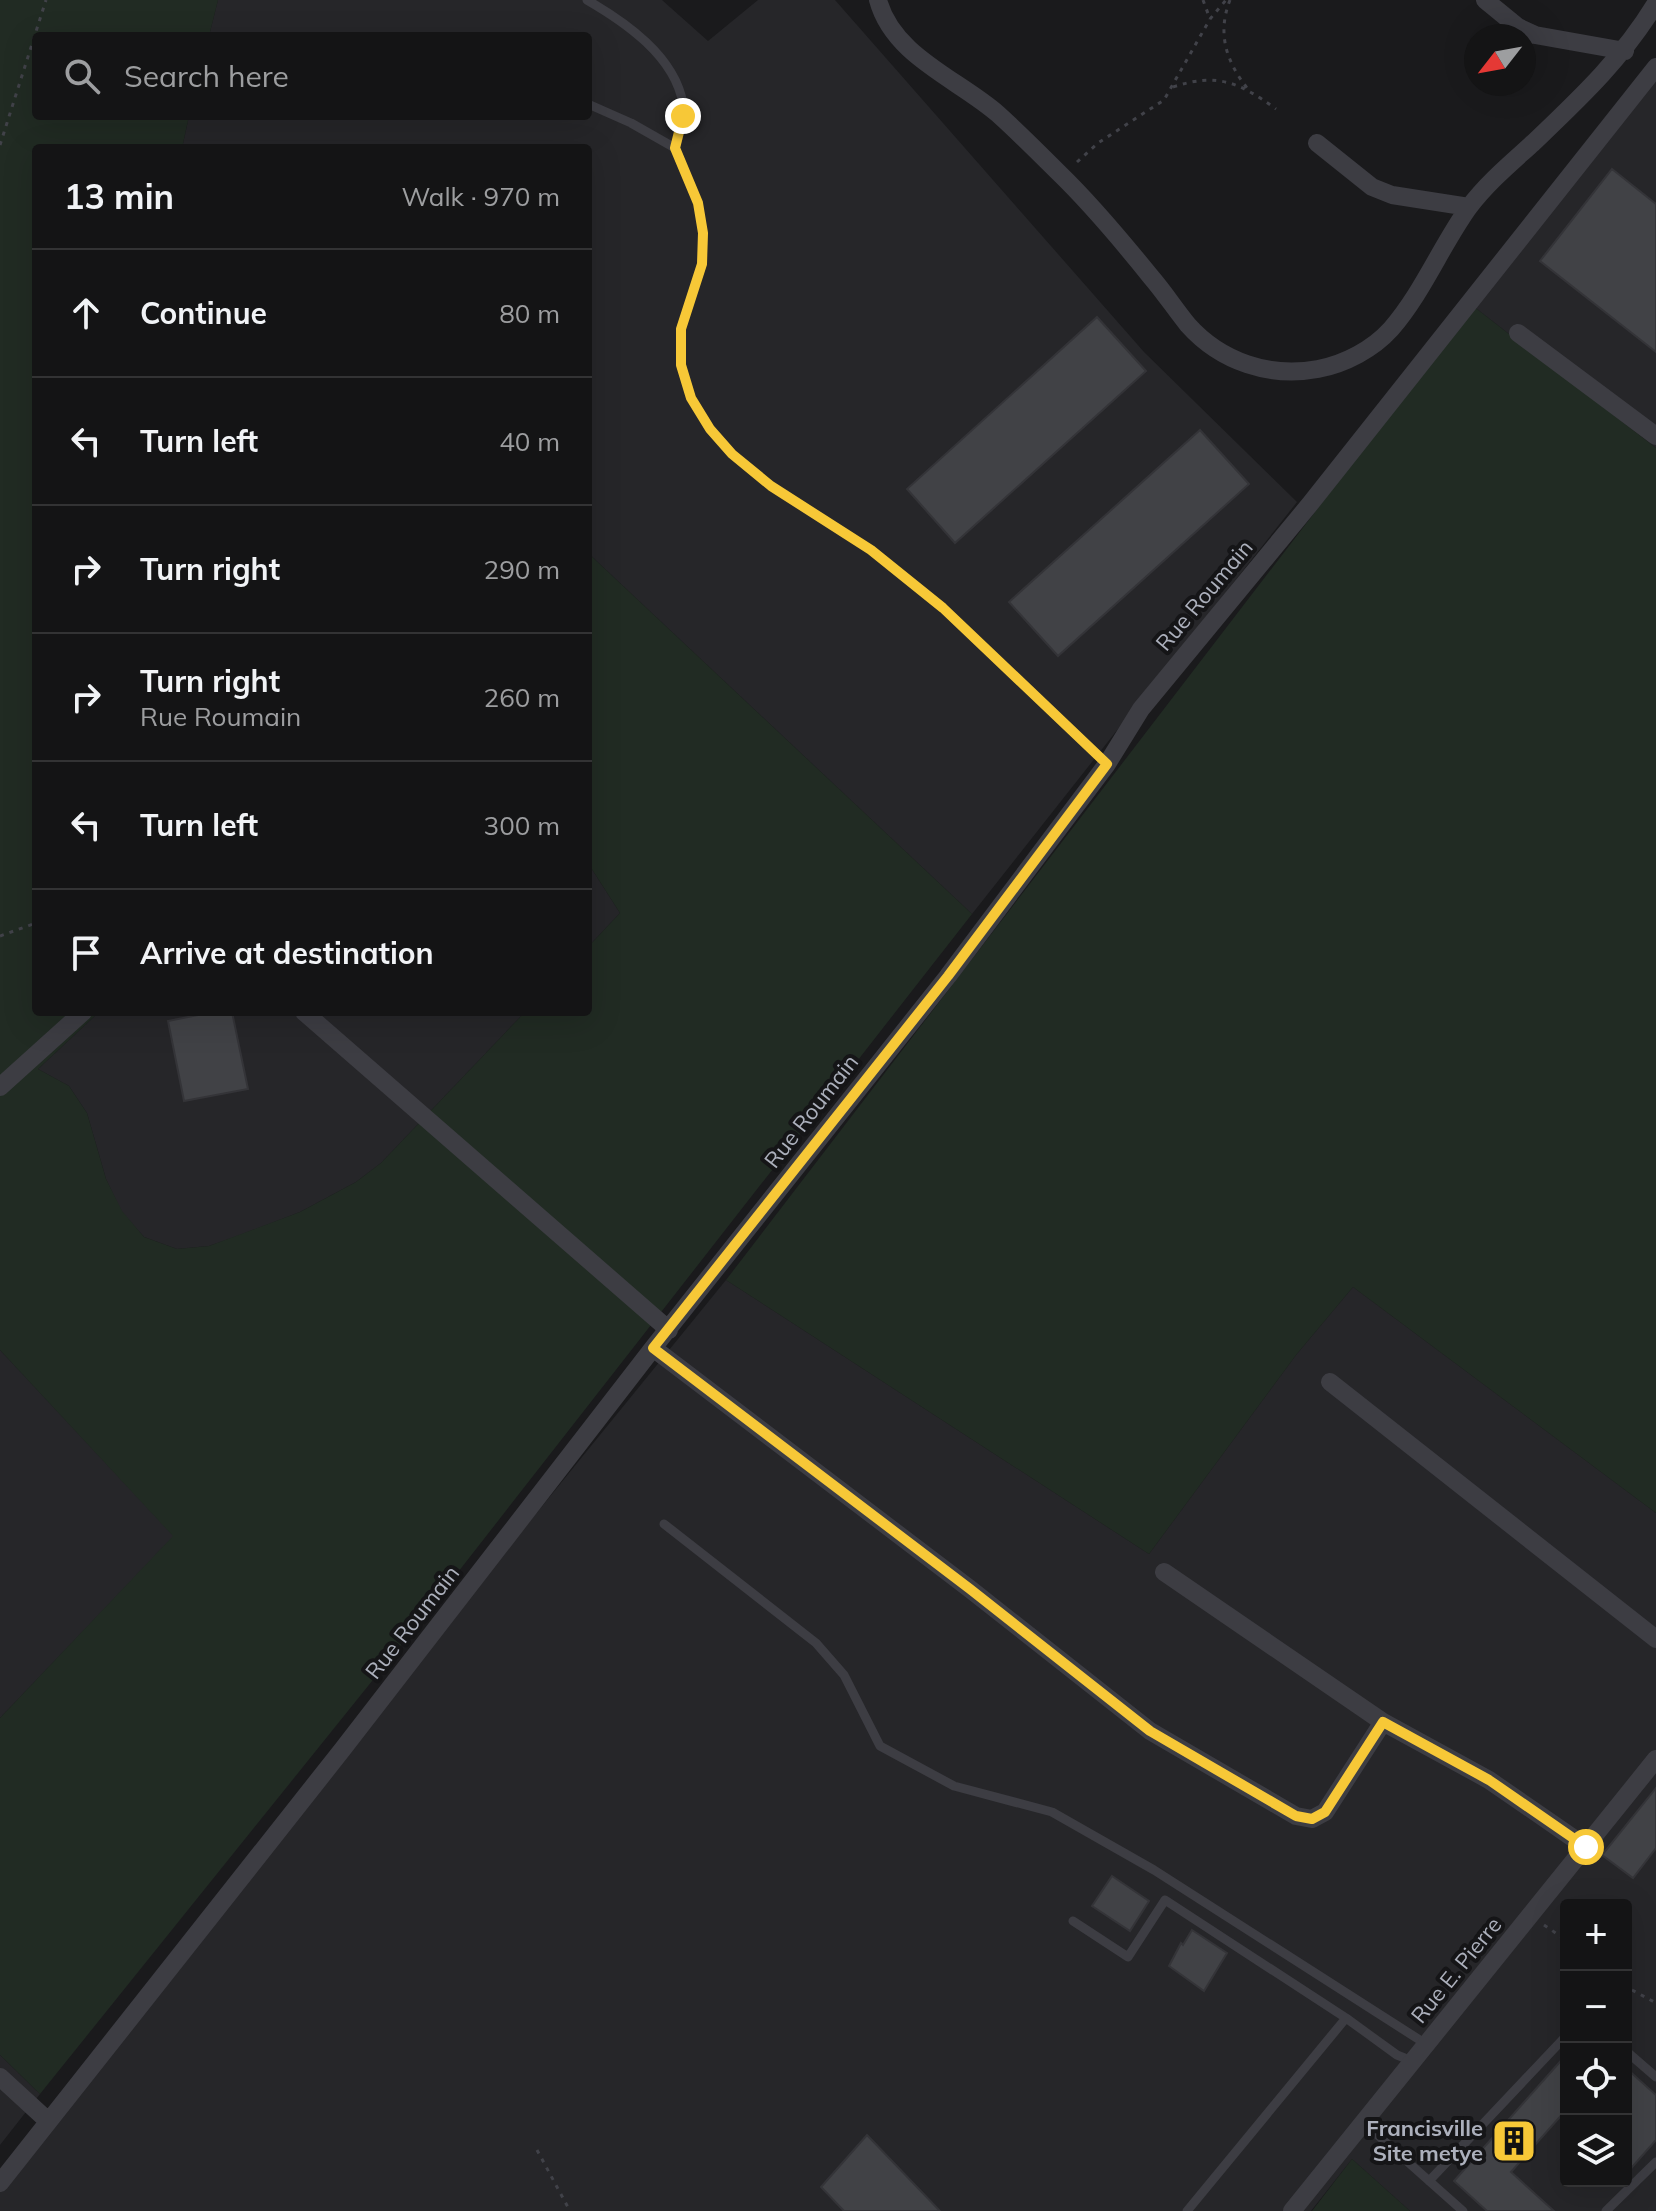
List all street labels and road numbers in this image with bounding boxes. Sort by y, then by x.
street label: Rue Roumain [1149,534,1259,656]
street label: Rue Roumain [758,1049,864,1173]
street label: Rue Roumain [359,1560,465,1684]
street label: Rue E. Pierre [1405,1911,1507,2029]

